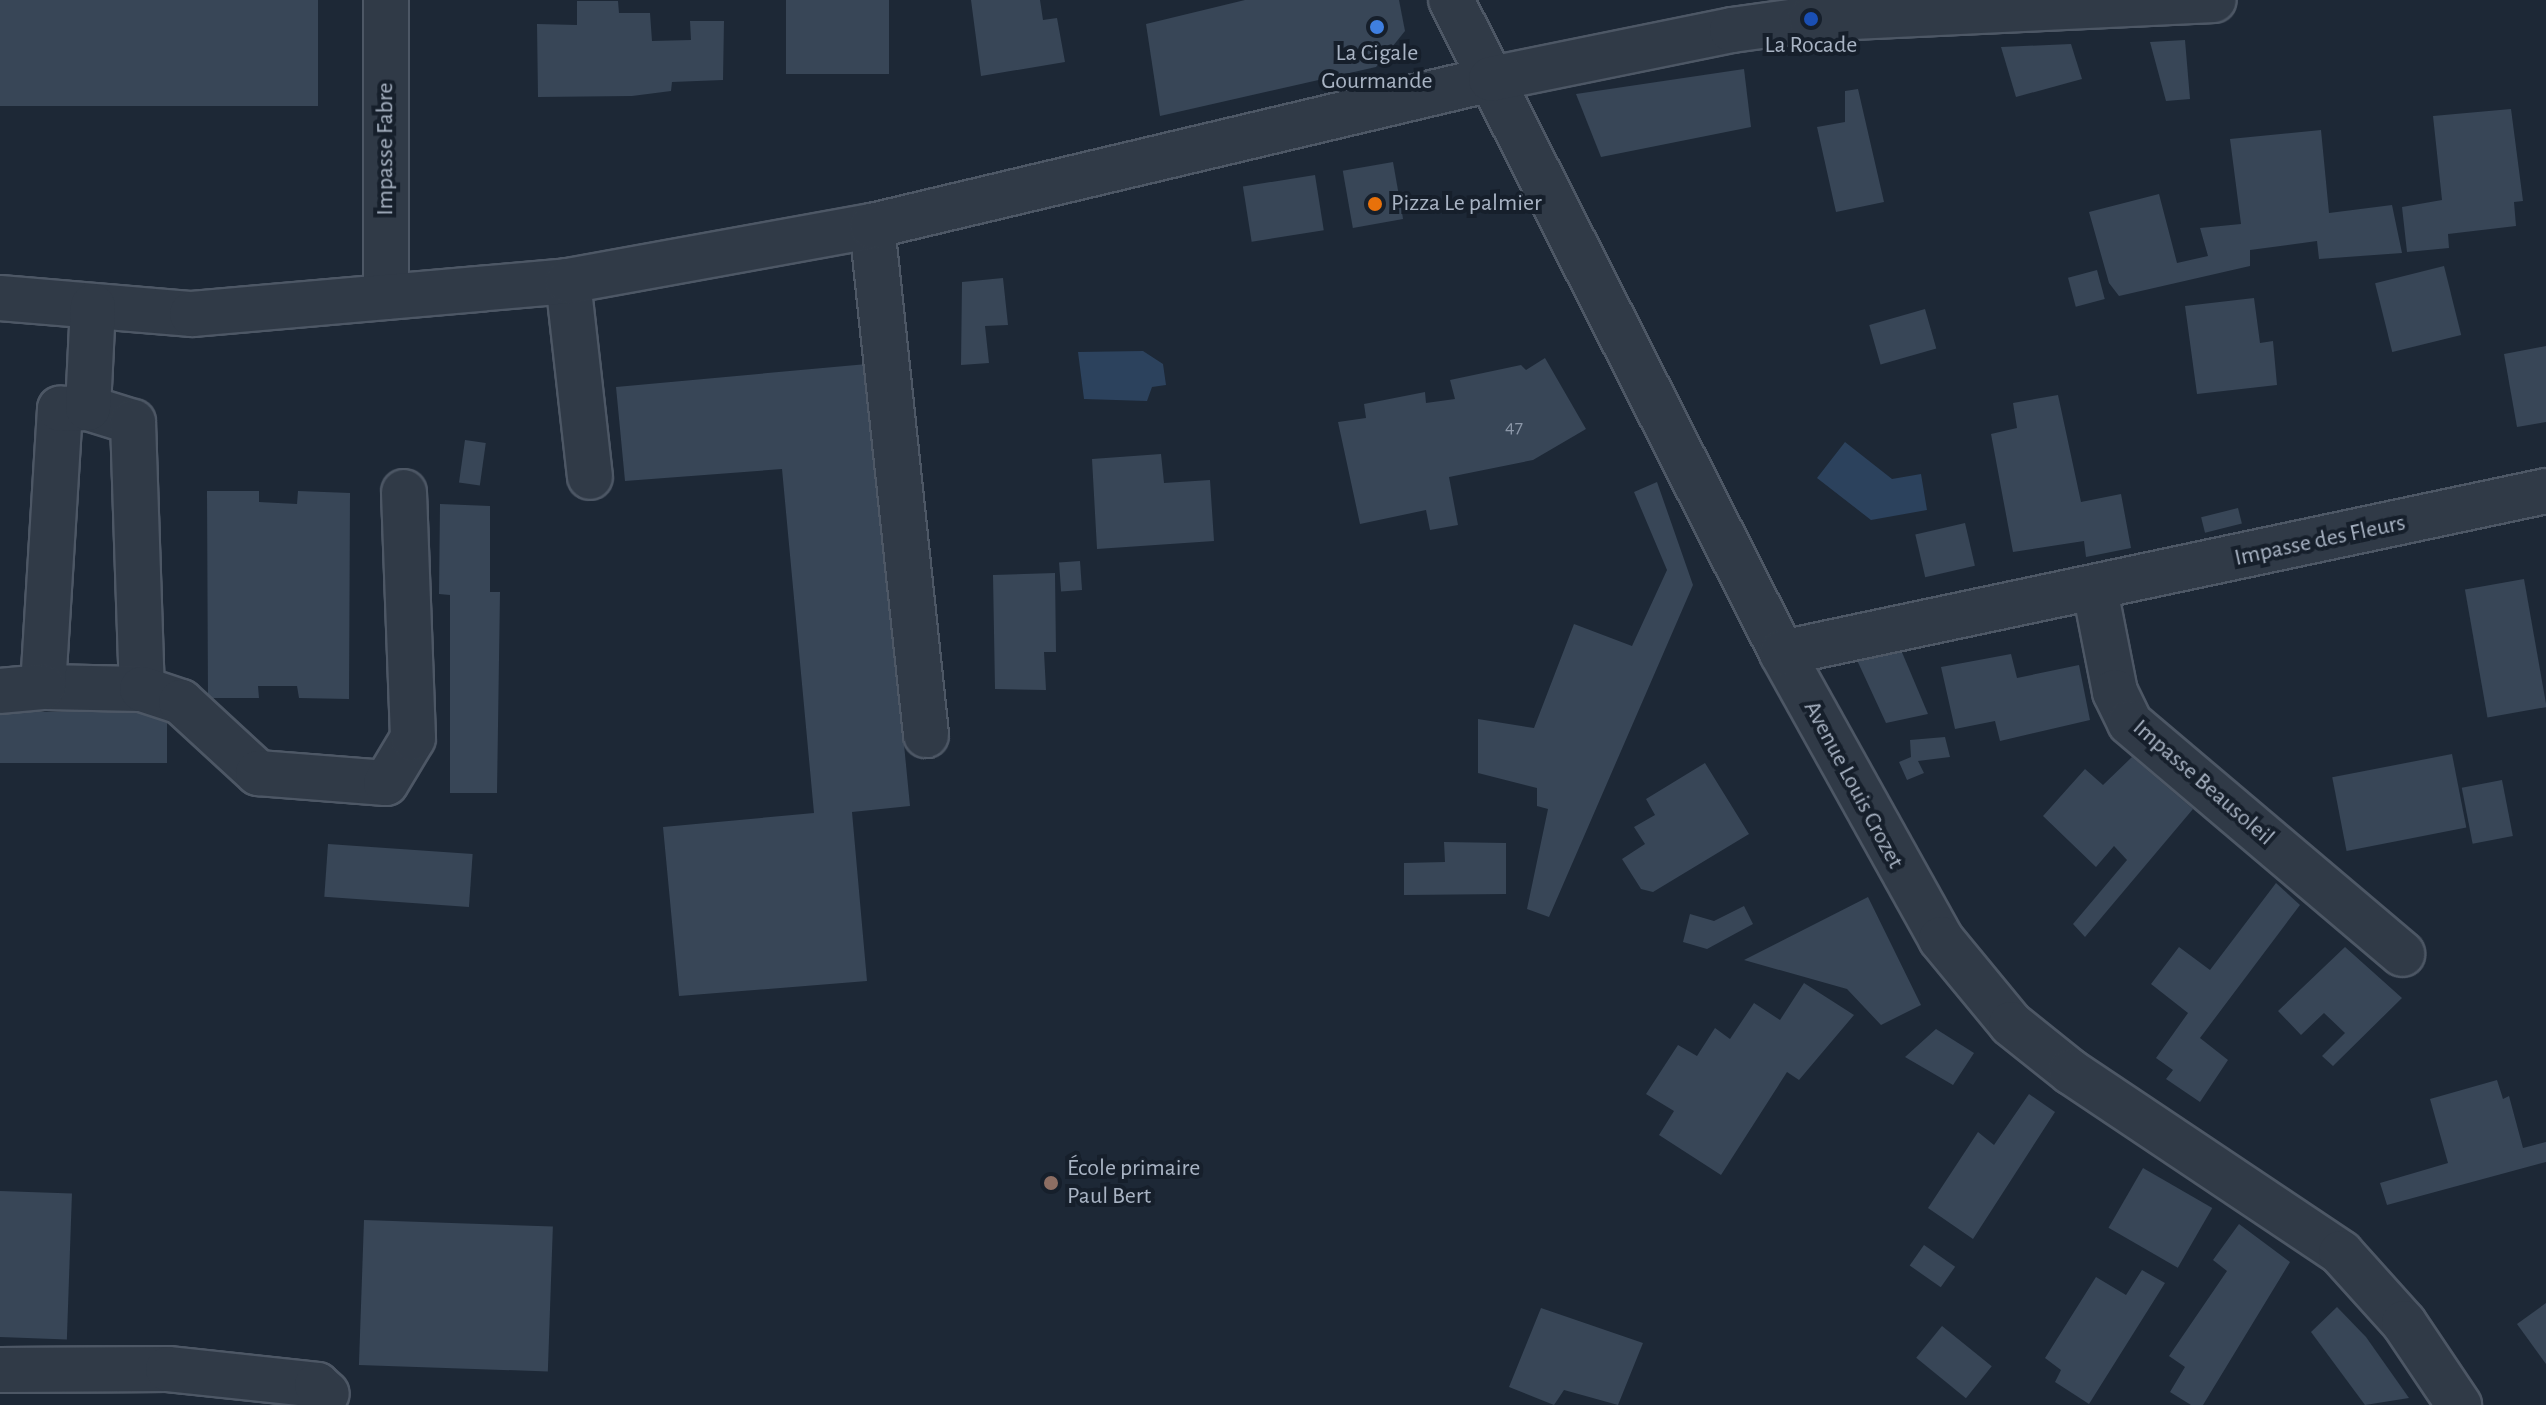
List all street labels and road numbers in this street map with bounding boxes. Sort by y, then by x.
street label: Impasse Fabre [372,82,400,216]
street label: Impasse des Fleurs [2232,509,2408,573]
street label: Avenue Louis Crozet [1797,696,1909,874]
street label: Impasse Beausoleil [2126,714,2280,852]

